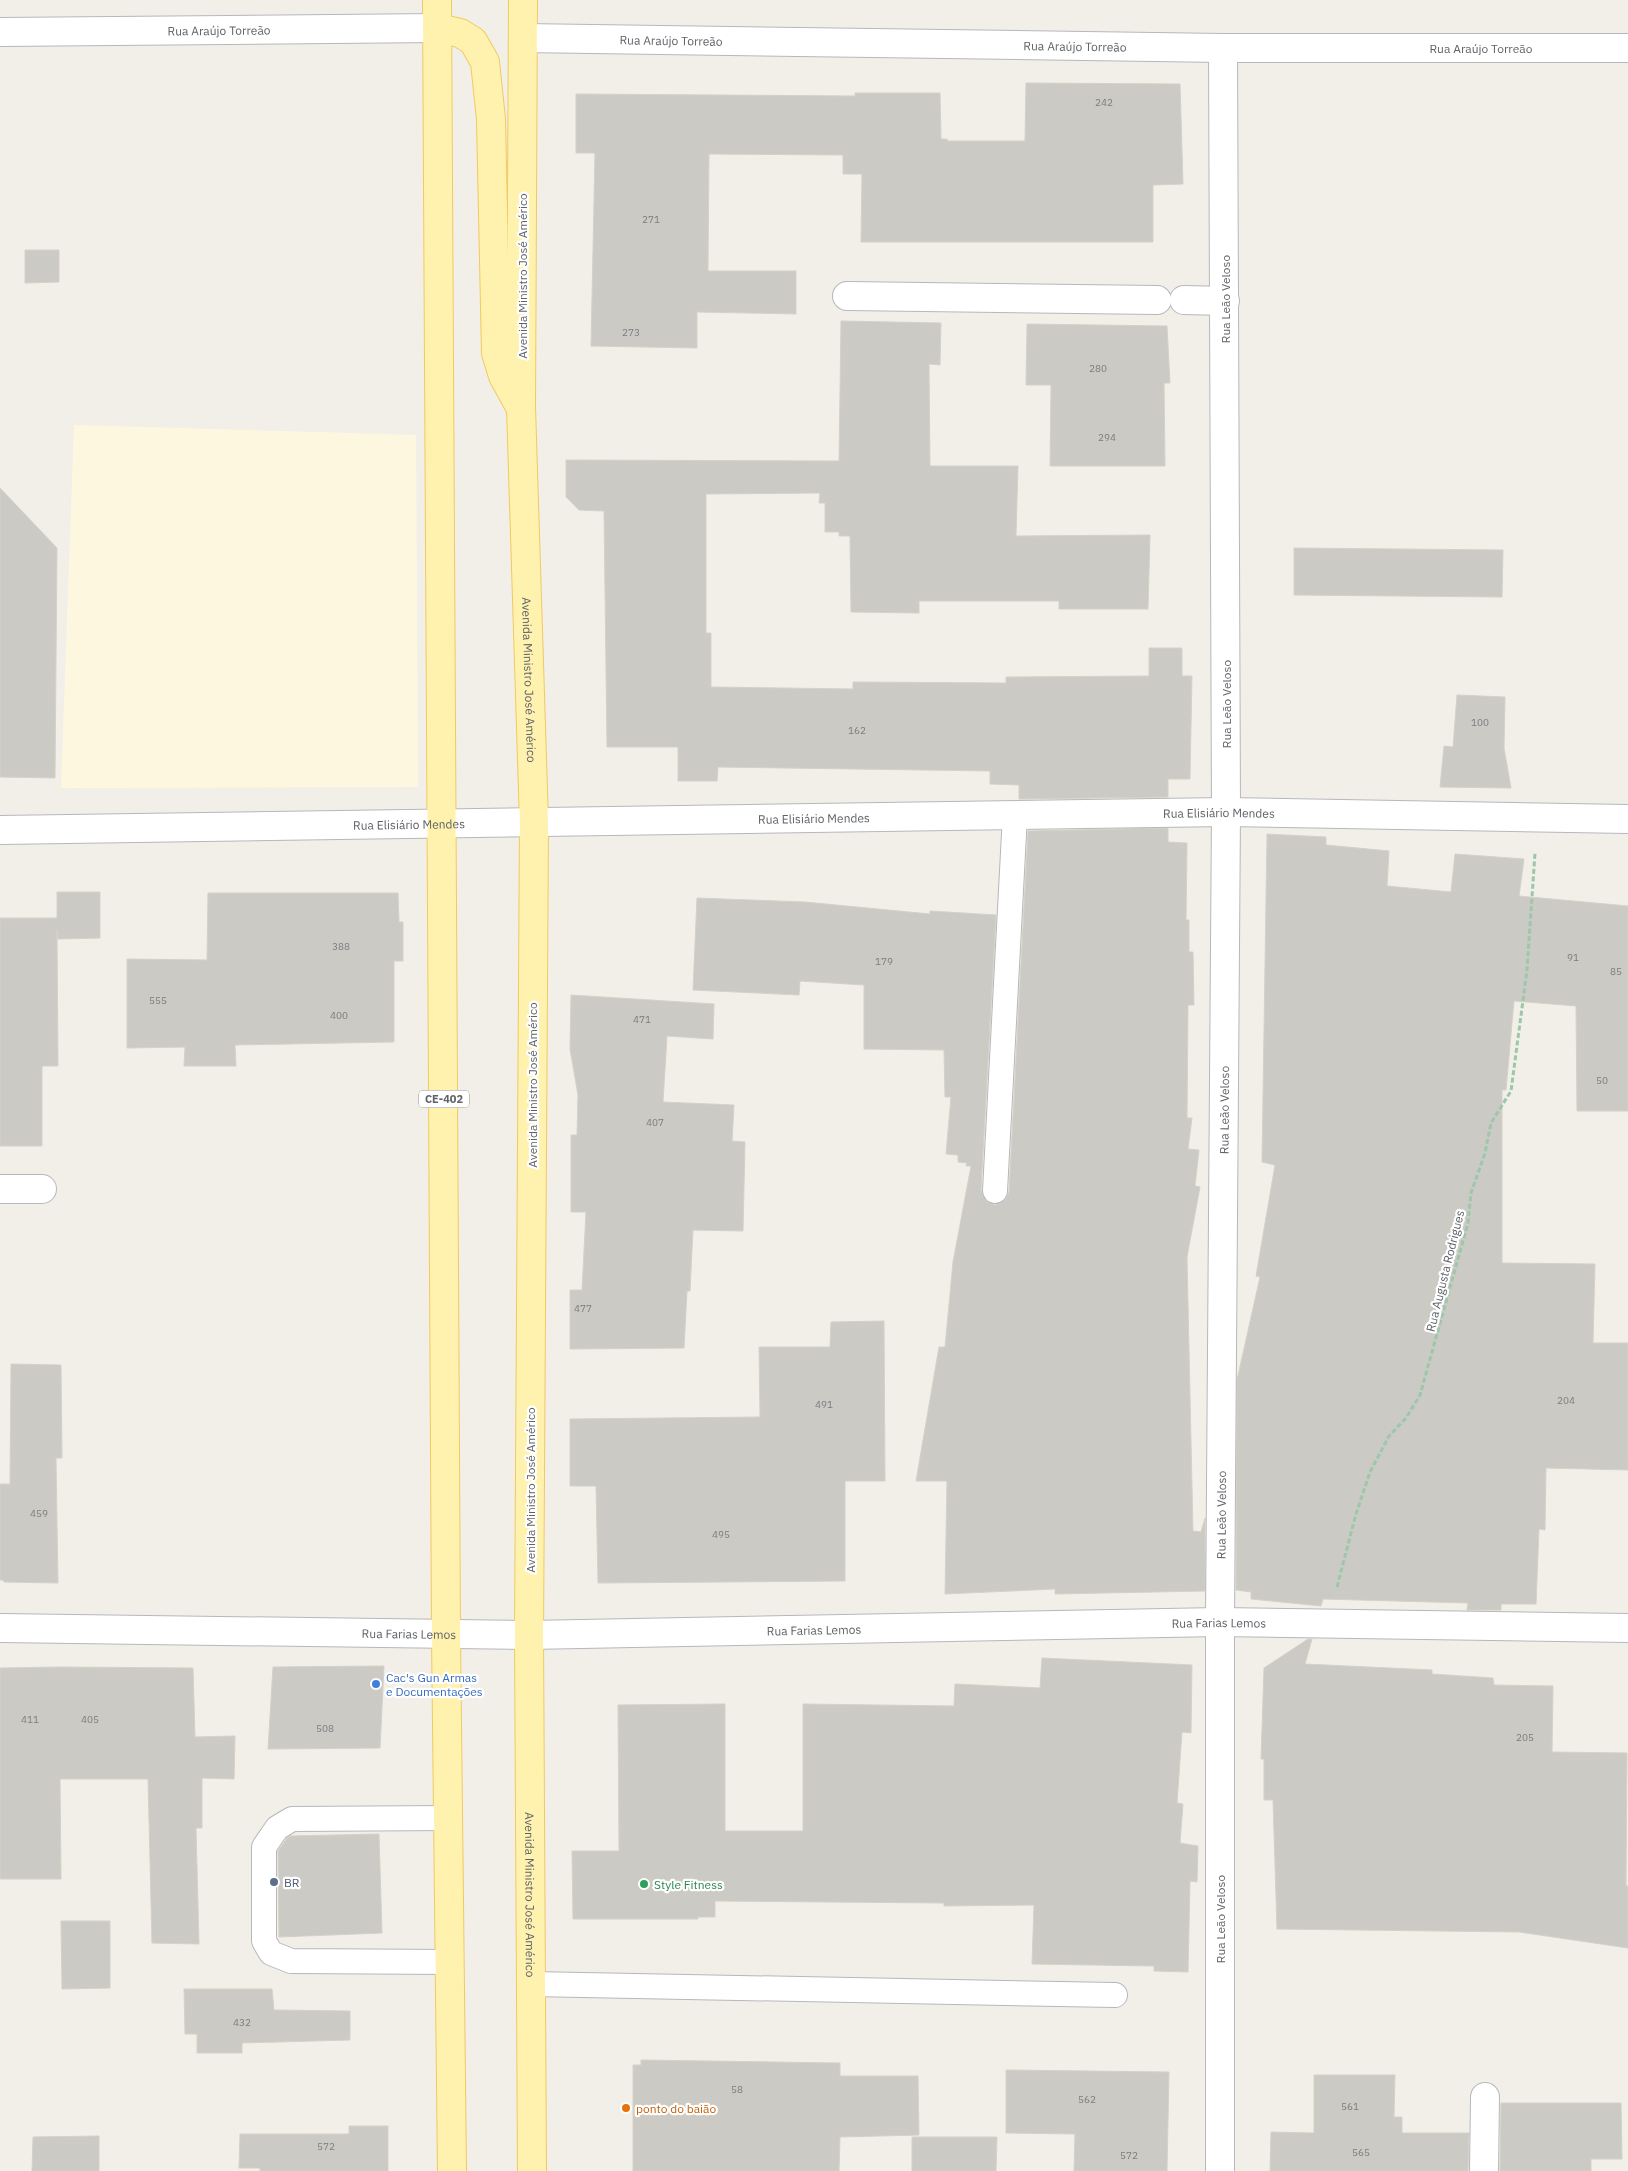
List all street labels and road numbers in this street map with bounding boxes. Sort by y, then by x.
street label: Rua Araújo Torreão [167,22,271,38]
street label: Rua Araújo Torreão [619,32,723,48]
street label: Rua Araújo Torreão [1023,38,1127,54]
street label: Rua Araújo Torreão [1429,41,1533,56]
street label: Avenida Ministro José Américo [515,193,530,359]
street label: Rua Leão Veloso [1218,255,1233,343]
street label: Avenida Ministro José Américo [519,597,540,763]
street label: Rua Leão Veloso [1219,660,1234,748]
street label: Rua Elisiário Mendes [1163,804,1275,820]
street label: Rua Elisiário Mendes [758,810,870,826]
street label: Rua Elisiário Mendes [353,816,465,832]
street label: Avenida Ministro José Américo [525,1002,540,1168]
street label: Rua Leão Veloso [1216,1065,1232,1154]
road number: CE-402 [419,1090,469,1108]
street label: Rua Augusta Rodrigues [1423,1209,1467,1333]
street label: Avenida Ministro José Américo [523,1407,538,1573]
street label: Rua Leão Veloso [1213,1470,1229,1559]
street label: Rua Farias Lemos [1171,1614,1266,1630]
street label: Rua Farias Lemos [766,1621,861,1638]
street label: Rua Farias Lemos [362,1625,456,1642]
street label: Avenida Ministro José Américo [522,1812,538,1978]
street label: Rua Leão Veloso [1213,1875,1228,1963]

